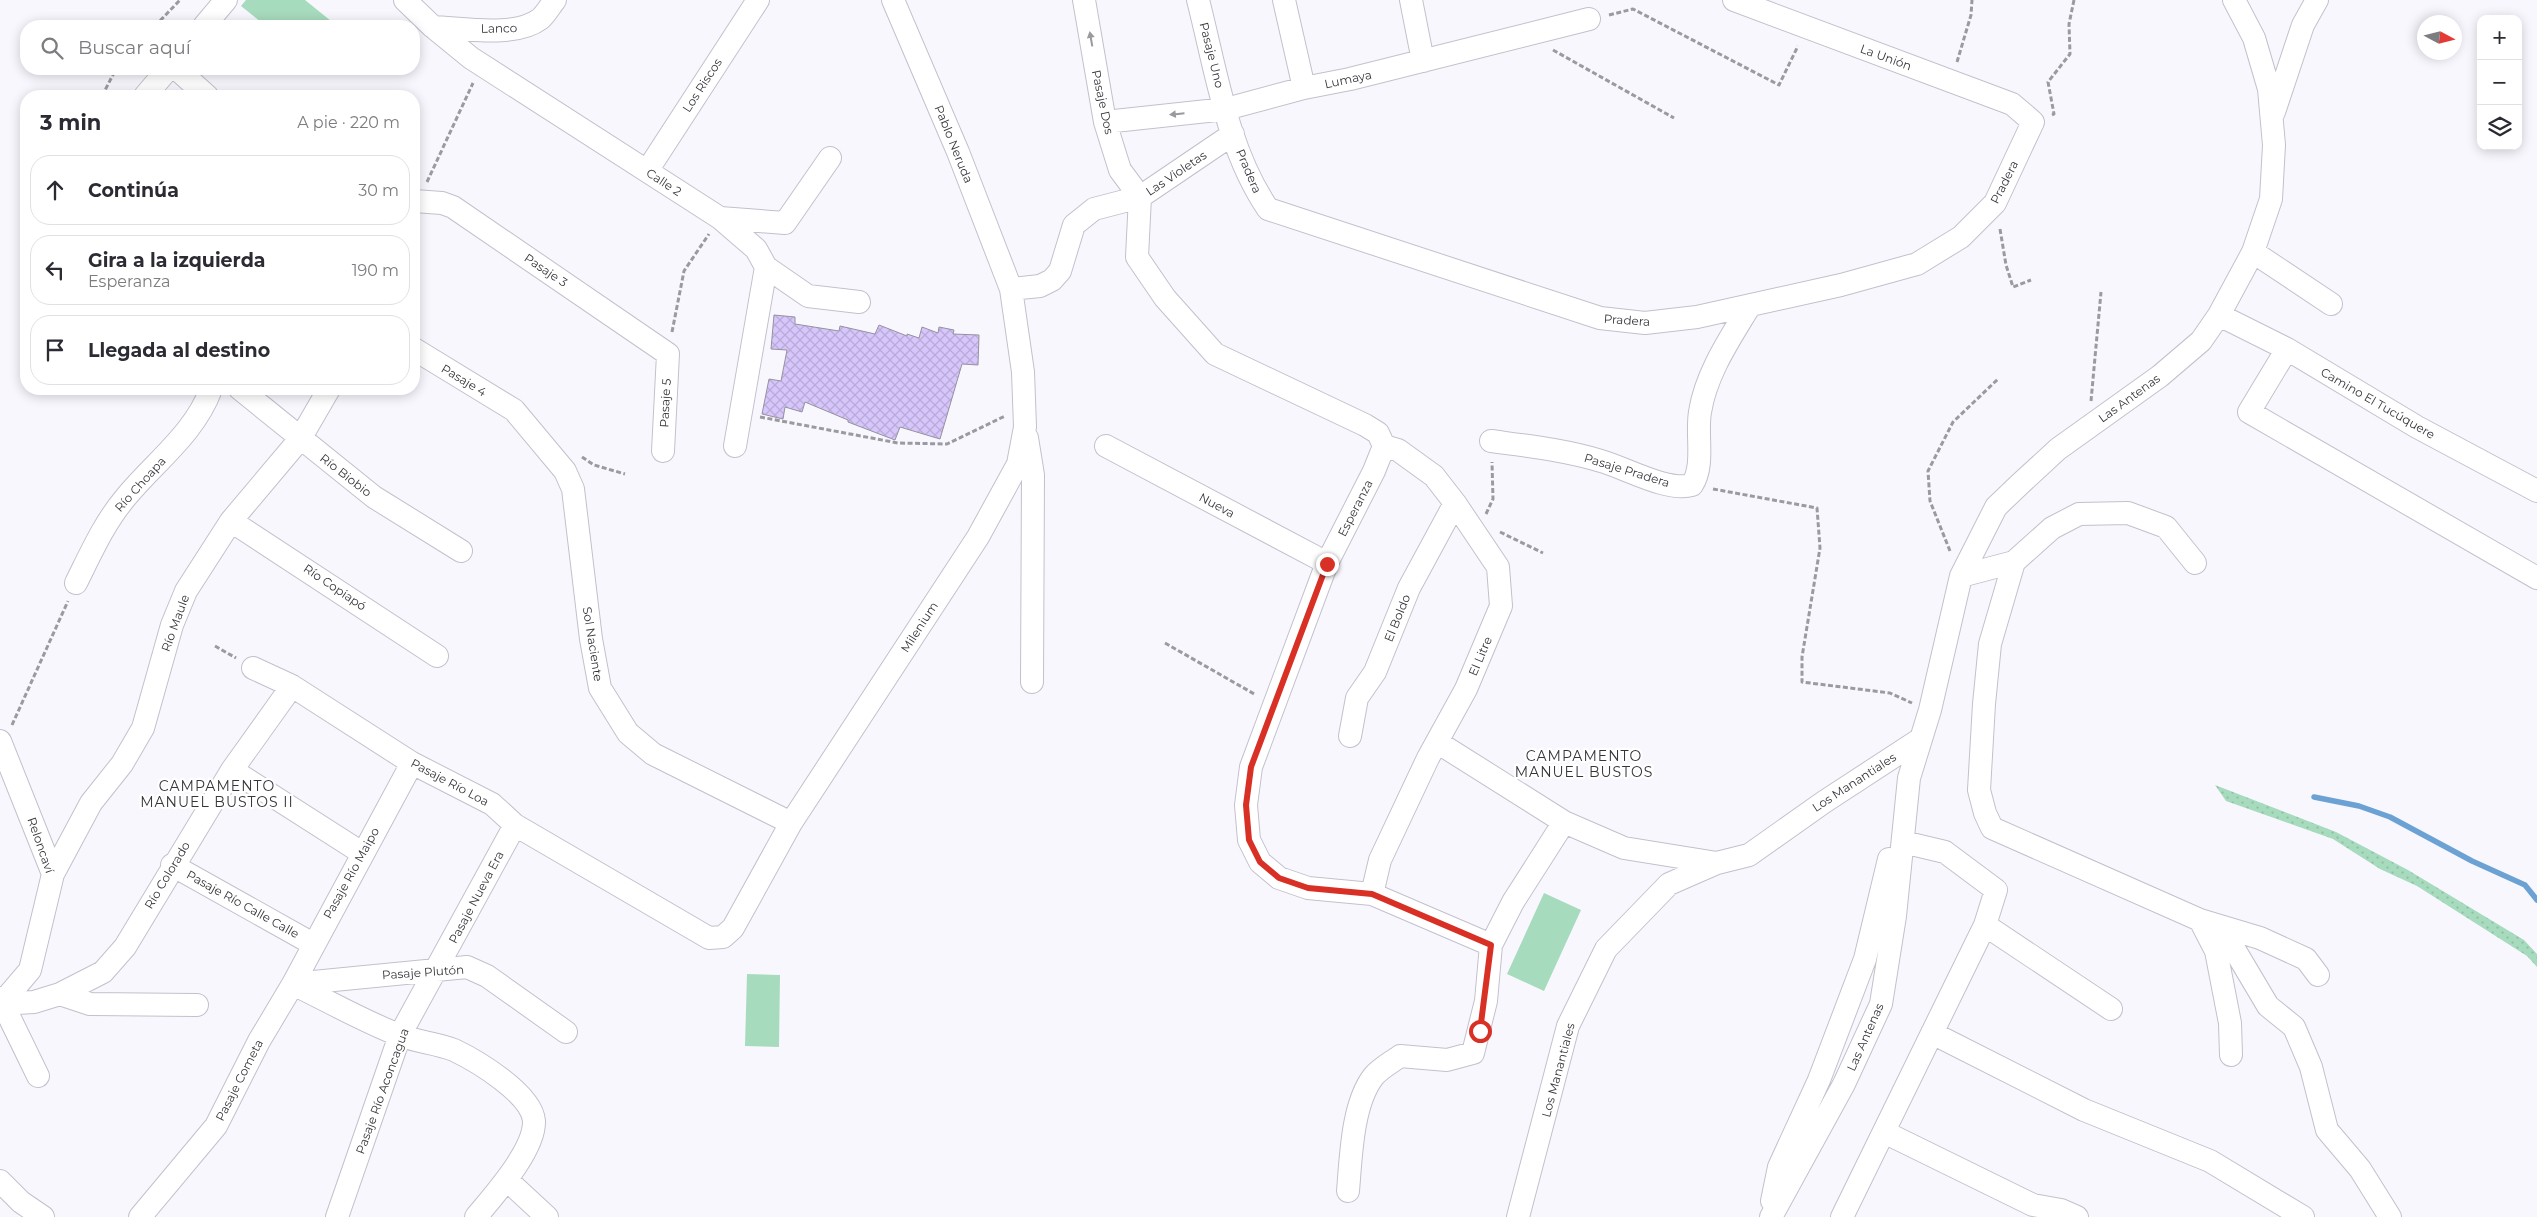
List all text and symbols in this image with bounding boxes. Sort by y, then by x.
north arrow [2417,15,2462,60]
map controls [2477,15,2522,150]
button: + [2477,15,2522,60]
search box [20,20,420,75]
street label: Lanco [481,20,517,36]
street label: Pasaje Uno [1197,21,1227,89]
one-way arrow [1086,31,1094,47]
icon: search [38,34,66,62]
text: Buscar aquí [78,36,191,59]
street label: La Unión [1858,41,1914,73]
street label: Los Riscos [679,55,725,115]
button: − [2477,60,2522,105]
street label: Lumaya [1323,67,1373,91]
street label: Pasaje Dos [1089,68,1117,136]
street label: Pablo Neruda [932,103,976,185]
button: layers [2477,105,2522,150]
text: 3 min [40,110,101,135]
one-way arrow [1169,110,1185,118]
text: A pie · 220 m [297,113,400,132]
street label: Las Violetas [1143,147,1209,199]
street label: Pradera [1233,147,1265,195]
street label: Pradera [1987,158,2021,206]
street label: Calle 2 [643,165,685,199]
icon: ahead [41,176,69,204]
text: Continúa [88,179,179,202]
text: 30 m [358,181,399,200]
text: Gira a la izquierda [88,249,266,272]
street label: Pasaje 3 [522,250,571,290]
icon: left [41,256,69,284]
text: 190 m [352,261,399,280]
text: Esperanza [88,272,171,291]
street label: Pradera [1603,311,1651,329]
icon: arrive [41,336,69,364]
text: Llegada al destino [88,339,270,362]
street label: Pasaje 4 [439,361,489,399]
street label: Camino El Tucúquere [2318,364,2438,442]
street label: Las Antenas [2095,370,2163,425]
street label: Pasaje 5 [656,378,674,428]
street label: Río Biobio [317,450,375,500]
street label: Pasaje Pradera [1582,450,1672,490]
street label: Río Choapa [111,453,169,515]
street label: Esperanza [1334,477,1376,539]
street label: Nueva [1197,489,1237,521]
route end [1316,553,1339,576]
street label: Río Copiapó [301,561,369,613]
street label: Río Maule [158,592,192,654]
street label: El Boldo [1381,592,1413,644]
street label: Milenium [897,599,941,655]
street label: Sol Naciente [580,606,606,682]
street label: El Litre [1465,634,1495,678]
district label: CAMPAMENTO MANUEL BUSTOS [1515,747,1653,781]
street label: Los Manantiales [1809,749,1899,815]
street label: Pasaje Río Loa [408,755,492,809]
district label: CAMPAMENTO MANUEL BUSTOS II [140,777,294,811]
street label: Reloncaví [24,815,58,876]
street label: Pasaje Río Maipo [320,825,382,921]
street label: Río Colorado [141,838,193,912]
street label: Pasaje Nueva Era [445,848,507,946]
street label: Pasaje Río Calle Calle [184,867,302,941]
street label: Pasaje Plutón [381,962,465,982]
street label: Las Antenas [1843,1001,1887,1073]
route start [1469,1020,1492,1043]
street label: Los Manantiales [1538,1021,1578,1119]
street label: Pasaje Río Aconcagua [352,1026,412,1156]
street label: Pasaje Cometa [212,1037,266,1123]

